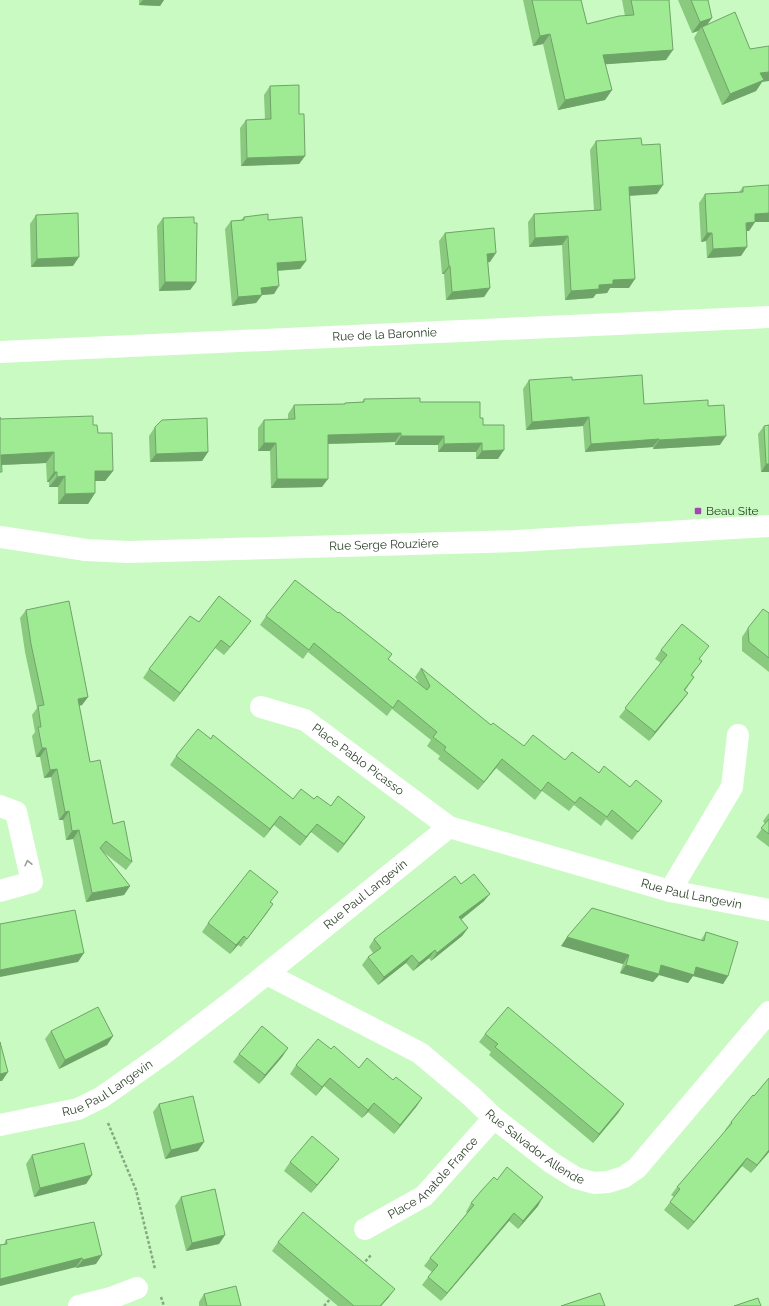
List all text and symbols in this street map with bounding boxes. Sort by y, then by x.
street label: Rue de la Baronnie [332,325,437,344]
place label: Beau Site [706,504,759,518]
marker: Beau Site [693,506,703,516]
street label: Rue Serge Rouzière [329,536,439,553]
street label: Place Pablo Picasso [309,721,407,798]
street label: Rue Paul Langevin [321,857,410,932]
one-way arrow [24,860,33,867]
street label: Rue Paul Langevin [639,876,743,912]
street label: Rue Paul Langevin [61,1057,155,1119]
street label: Rue Salvador Allende [482,1107,586,1187]
street label: Place Anatole France [385,1134,481,1222]

